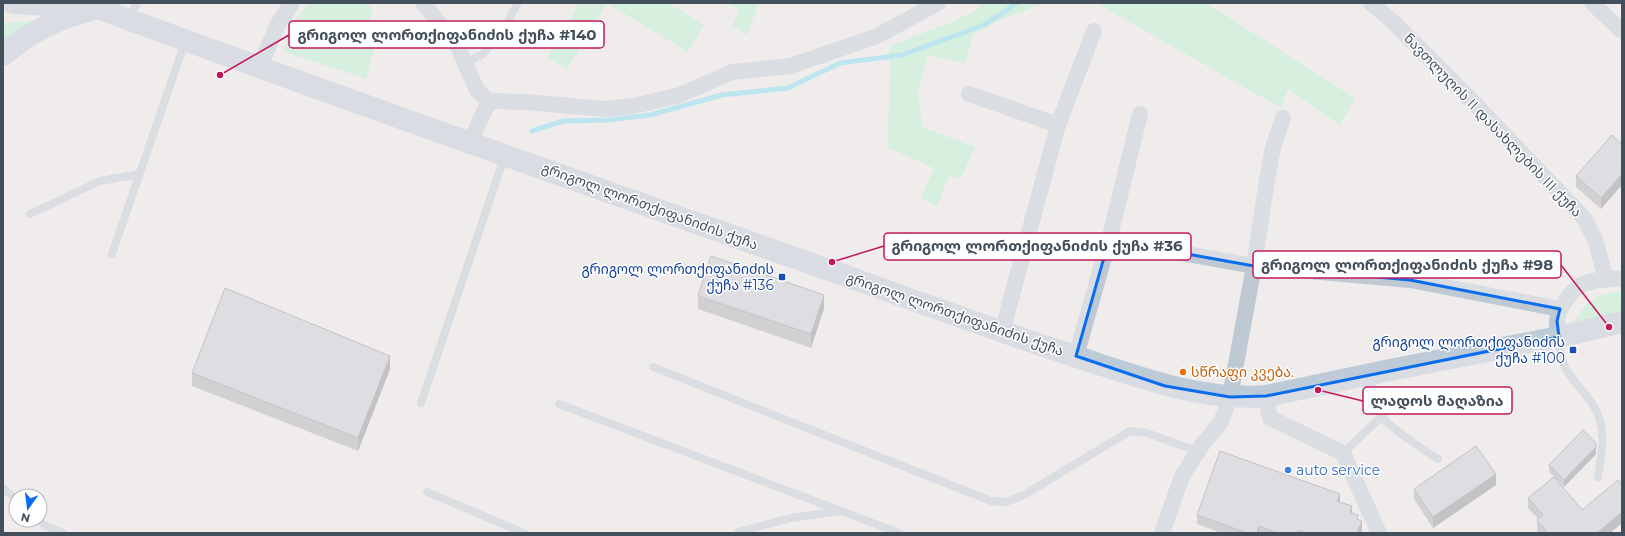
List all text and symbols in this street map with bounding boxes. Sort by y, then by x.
callout: გრიგოლ ლორთქიფანიძის ქუჩა #140 [289,21,604,48]
text: გრიგოლ ლორთქიფანიძის ქუჩა #140 [297,25,597,44]
street label: ნავთლუღის II დასახლების III ქუჩა [1400,29,1586,221]
street label: გრიგოლ ლორთქიფანიძის ქუჩა [539,158,761,254]
callout: გრიგოლ ლორთქიფანიძის ქუჩა #36 [884,233,1191,260]
text: გრიგოლ ლორთქიფანიძის ქუჩა #36 [891,236,1183,255]
callout: გრიგოლ ლორთქიფანიძის ქუჩა #98 [1253,251,1561,278]
text: გრიგოლ ლორთქიფანიძის ქუჩა #98 [1261,255,1553,274]
place label: გრიგოლ ლორთქიფანიძის ქუჩა #136 [581,260,774,294]
street label: გრიგოლ ლორთქიფანიძის ქუჩა [844,268,1066,360]
marker: გრიგოლ ლორთქიფანიძის ქუჩა #136 [777,272,787,282]
place label: გრიგოლ ლორთქიფანიძის ქუჩა #100 [1372,333,1565,367]
marker: გრიგოლ ლორთქიფანიძის ქუჩა #100 [1568,345,1578,355]
place label: სწრაფი კვება. [1191,363,1294,381]
marker: სწრაფი კვება. [1178,367,1188,377]
callout: ლადოს მაღაზია [1363,387,1512,414]
text: ლადოს მაღაზია [1370,391,1504,410]
place label: auto service [1296,461,1380,479]
marker: auto service [1283,465,1293,475]
north arrow [8,488,48,528]
text: N [20,510,32,526]

